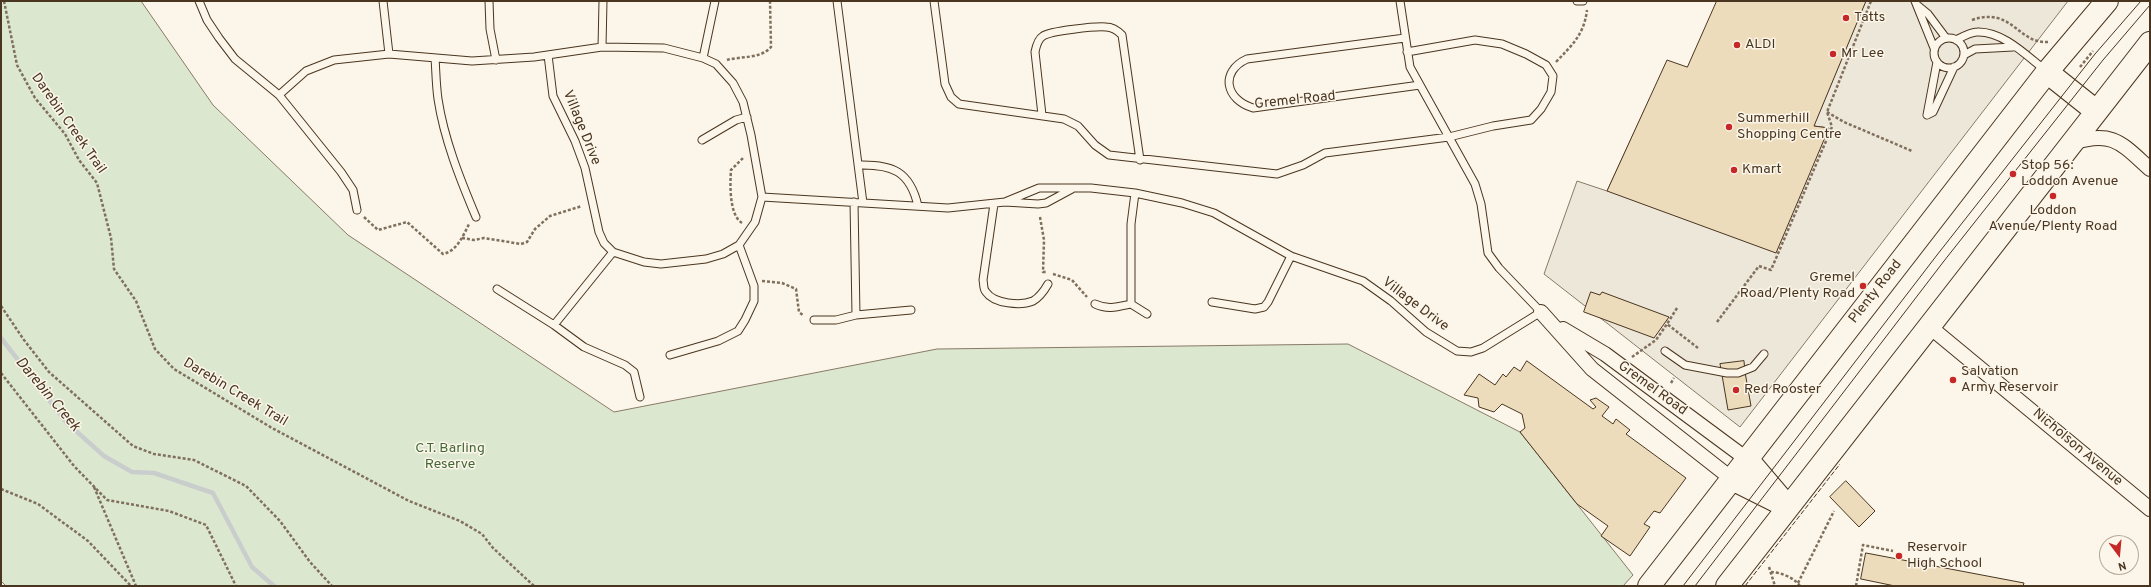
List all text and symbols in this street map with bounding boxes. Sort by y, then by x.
place label: Tatts [1854,10,1885,26]
marker: Tatts [1841,13,1851,23]
place label: ALDI [1745,37,1775,53]
marker: ALDI [1732,40,1742,50]
place label: Mr Lee [1841,46,1884,62]
marker: Mr Lee [1828,49,1838,59]
street label: Darebin Creek Trail [27,70,109,178]
street label: Village Drive [558,88,604,168]
street label: Gremel Road [1254,88,1336,114]
place label: Summerhill Shopping Centre [1737,111,1842,144]
marker: Summerhill Shopping Centre [1724,122,1734,132]
place label: Stop 56: Loddon Avenue [2021,158,2118,190]
place label: Kmart [1742,162,1782,178]
marker: Kmart [1729,165,1739,175]
marker: Stop 56: Loddon Avenue [2008,169,2018,179]
marker: Loddon Avenue/Plenty Road [2048,191,2058,201]
place label: Loddon Avenue/Plenty Road [1989,203,2117,236]
street label: Plenty Road [1846,257,1906,327]
place label: Gremel Road/Plenty Road [1740,270,1855,302]
street label: Village Drive [1378,274,1452,336]
marker: Gremel Road/Plenty Road [1858,281,1868,291]
water label: Darebin Creek [11,354,83,436]
street label: Darebin Creek Trail [180,355,290,431]
street label: Gremel Road [1614,358,1690,420]
place label: Salvation Army Reservoir [1961,364,2058,396]
marker: Salvation Army Reservoir [1948,375,1958,385]
place label: Red Rooster [1744,382,1821,398]
marker: Red Rooster [1731,385,1741,395]
street label: Nicholson Avenue [2029,406,2125,490]
park label: C.T. Barling Reserve [415,441,485,474]
north arrow [2099,535,2139,575]
place label: Reservoir High School [1907,540,1982,572]
marker: Reservoir High School [1894,551,1904,561]
text: N [2116,558,2128,573]

